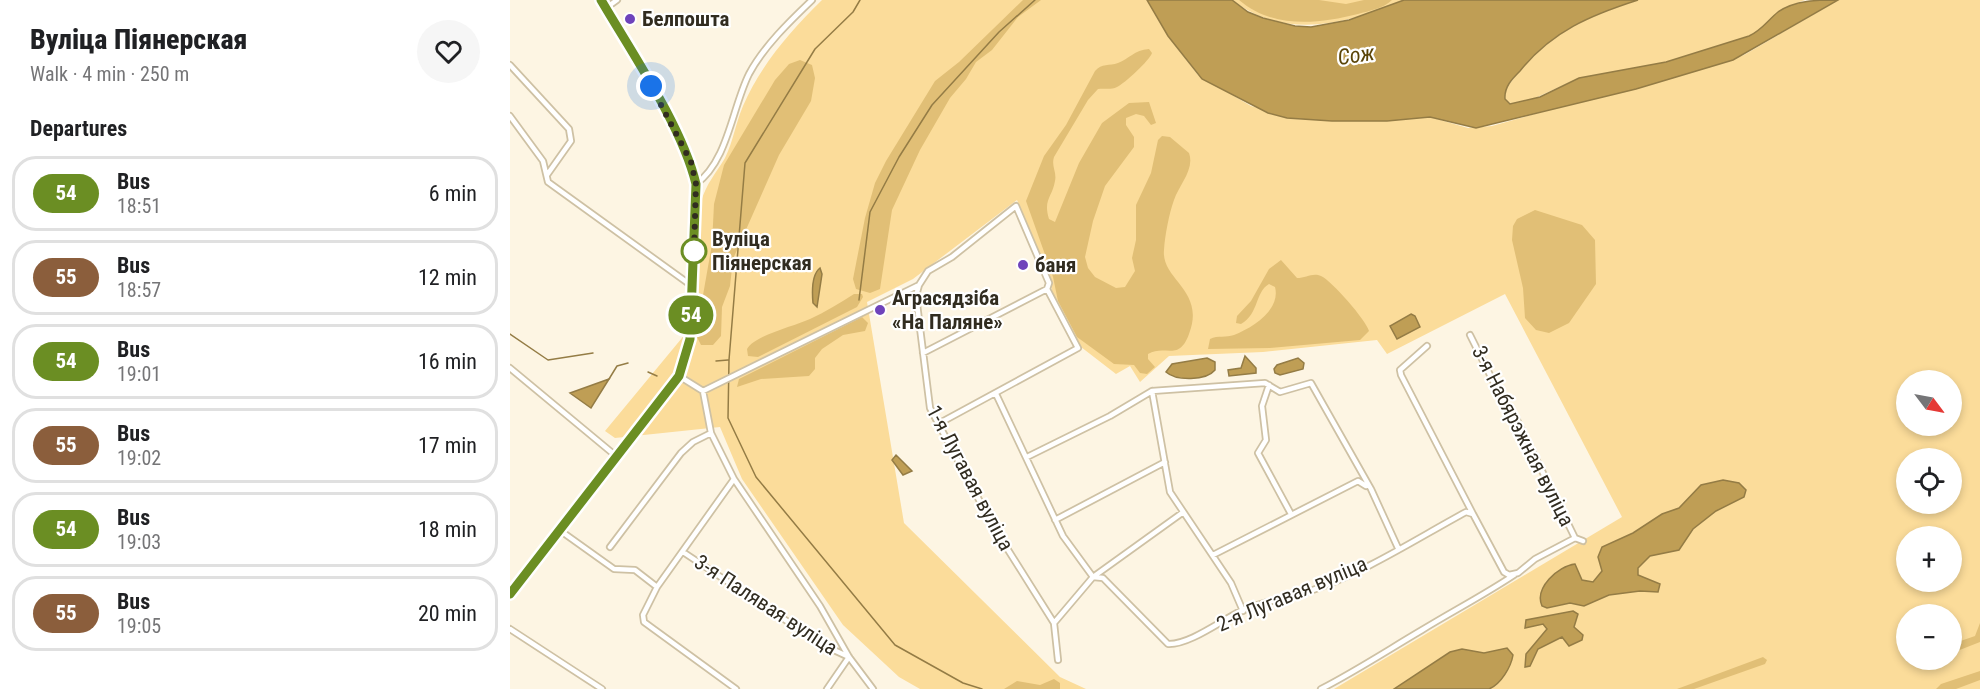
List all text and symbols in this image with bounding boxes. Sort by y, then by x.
place label: Белпошта [642,7,730,31]
marker: Белпошта [623,12,637,26]
button: heart [417,20,480,83]
text: Вуліца Піянерская [30,23,247,56]
water label: Сож [1336,40,1377,70]
text: Walk · 4 min · 250 m [30,62,189,86]
your location [636,71,666,101]
text: Departures [30,116,127,141]
text: Bus [117,169,150,194]
text: 54 [55,181,77,205]
text: 6 min [429,181,477,206]
text: 18:51 [117,194,161,218]
place label: Вуліца Піянерская [712,227,812,275]
marker: Вуліца Піянерская [681,238,707,264]
text: Bus [117,253,150,278]
place label: баня [1035,253,1076,277]
marker: баня [1016,258,1030,272]
text: 55 [55,265,77,289]
text: 12 min [418,265,477,290]
text: 18:57 [117,278,161,302]
place label: Аграсядзіба «На Паляне» [892,286,1003,334]
line badge: 54 [664,296,718,334]
text: 54 [680,303,702,327]
marker: Аграсядзіба «На Паляне» [873,303,887,317]
text: Bus [117,337,150,362]
street label: 3-я Набярэжная вуліца [1467,342,1579,530]
text: 54 [55,349,77,373]
text: 16 min [418,349,477,374]
text: 19:01 [117,362,161,386]
north arrow [1896,370,1962,436]
map controls [1896,370,1962,670]
street label: 1-я Лугавая вуліца [922,401,1018,555]
text: Bus [117,421,150,446]
text: 55 [55,433,77,457]
text: 17 min [418,433,477,458]
text: 19:02 [117,446,161,470]
button: locate [1896,448,1962,514]
text: Bus [117,505,150,530]
text: 54 [55,517,77,541]
text: 18 min [418,517,477,542]
button: + [1896,526,1962,592]
text: 19:03 [117,530,161,554]
street label: 3-я Палявая вуліца [690,550,842,660]
street label: 2-я Лугавая вуліца [1213,551,1371,637]
text: Bus [117,589,150,614]
text: 55 [55,601,77,625]
text: 20 min [418,601,477,626]
button: − [1896,604,1962,670]
text: 19:05 [117,614,161,638]

